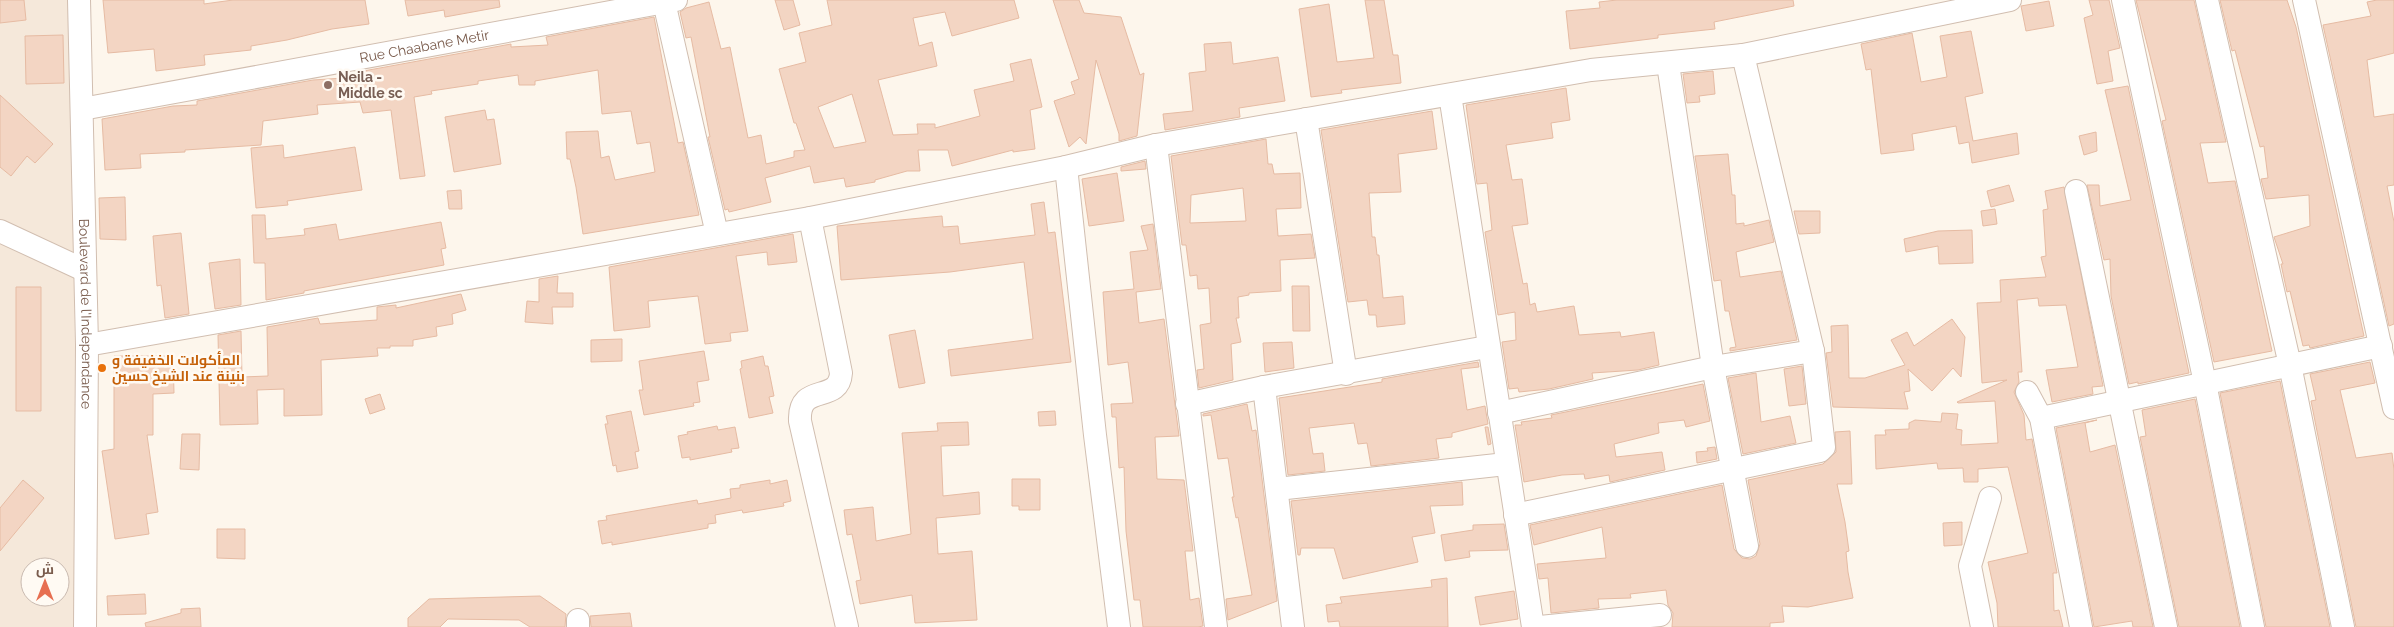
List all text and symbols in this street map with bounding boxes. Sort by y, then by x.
street label: Rue Chaabane Metir [358,26,490,66]
place label: Neila - Middle sc [338,69,403,101]
marker: Neila - Middle sc [322,79,334,91]
street label: Boulevard de l'Independance [76,218,95,409]
place label: المأكولات الخفيفة و بنينة عند الشيخ حسين [112,351,245,386]
marker: المأكولات الخفيفة و بنينة عند الشيخ حسين [96,362,108,374]
north arrow [20,557,70,607]
text: ش [36,561,54,578]

